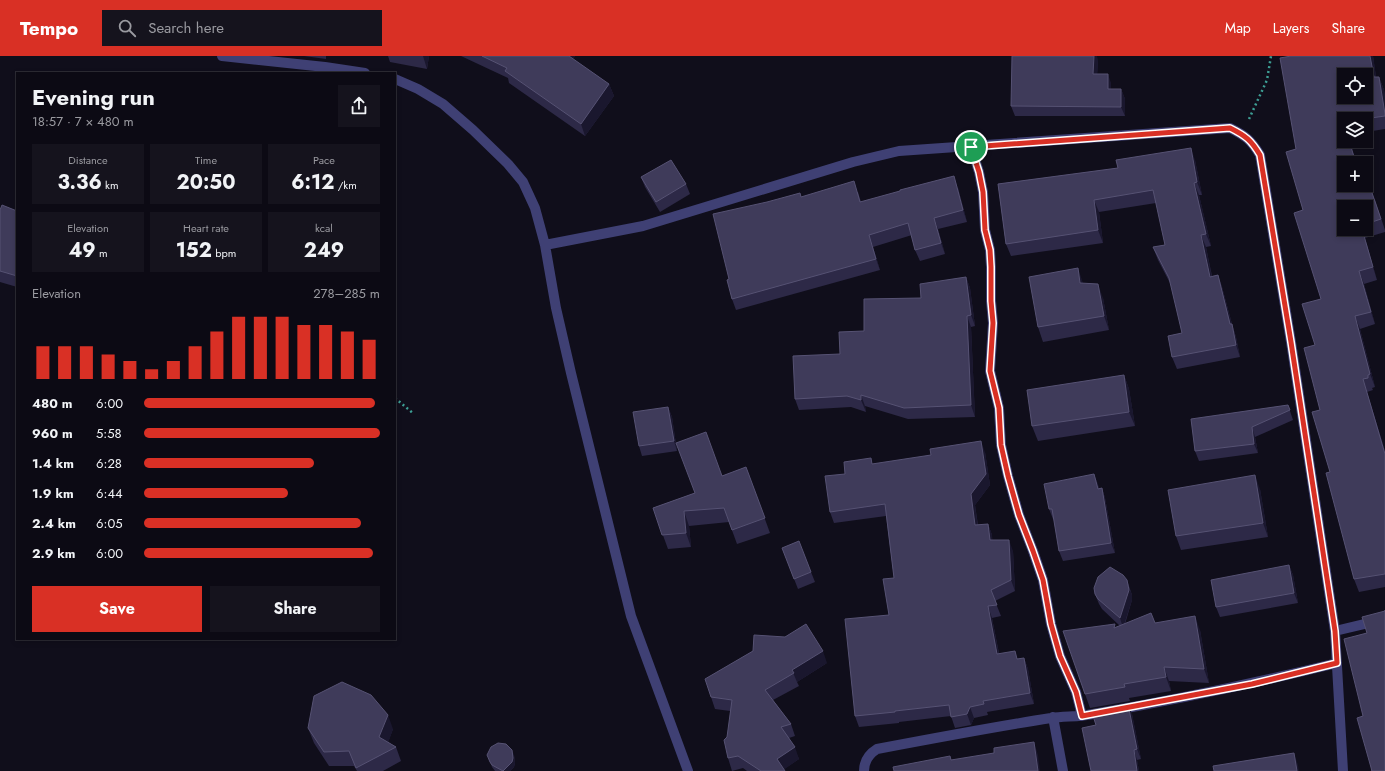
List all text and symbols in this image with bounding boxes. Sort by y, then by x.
search box [102,10,382,46]
text: Tempo [20,15,78,42]
icon: search [116,17,138,39]
text: Search here [148,17,224,39]
text: Map [1225,18,1251,38]
text: Layers [1273,18,1309,38]
text: Share [1331,18,1365,38]
map controls [1337,68,1373,236]
button: locate [1337,68,1373,104]
text: Evening run [32,81,155,113]
button: share [338,85,380,127]
text: 18:57 · 7 × 480 m [32,112,134,131]
button: layers [1337,112,1373,148]
pin [954,130,988,164]
icon: arrive [960,136,982,158]
text: Distance [68,152,108,168]
text: Time [195,152,217,168]
text: Pace [313,152,335,168]
button: + [1337,156,1373,192]
text: 3.36 [57,168,102,197]
text: 20:50 [177,168,235,197]
text: 6:12 [291,168,334,197]
text: km [102,177,119,193]
text: /km [334,177,357,193]
button: − [1337,200,1373,236]
text: Elevation [67,220,109,236]
text: Heart rate [183,220,229,236]
text: kcal [315,220,333,236]
text: 49 [68,236,96,265]
text: 152 [176,236,212,265]
text: 249 [304,236,344,265]
text: m [96,245,108,261]
text: bpm [212,245,236,261]
text: Elevation [32,284,81,303]
text: 278–285 m [313,284,380,303]
text: 480 m [32,394,72,413]
text: 6:00 [96,394,123,413]
text: 960 m [32,424,73,443]
text: 5:58 [96,424,122,443]
text: 1.4 km [32,454,74,473]
text: 6:28 [96,454,122,473]
text: 1.9 km [32,484,74,503]
text: 6:44 [96,484,123,503]
text: 2.4 km [32,514,76,533]
text: 6:05 [96,514,123,533]
text: 2.9 km [32,544,75,563]
text: 6:00 [96,544,123,563]
button: Save [32,586,202,632]
button: Share [210,586,380,632]

